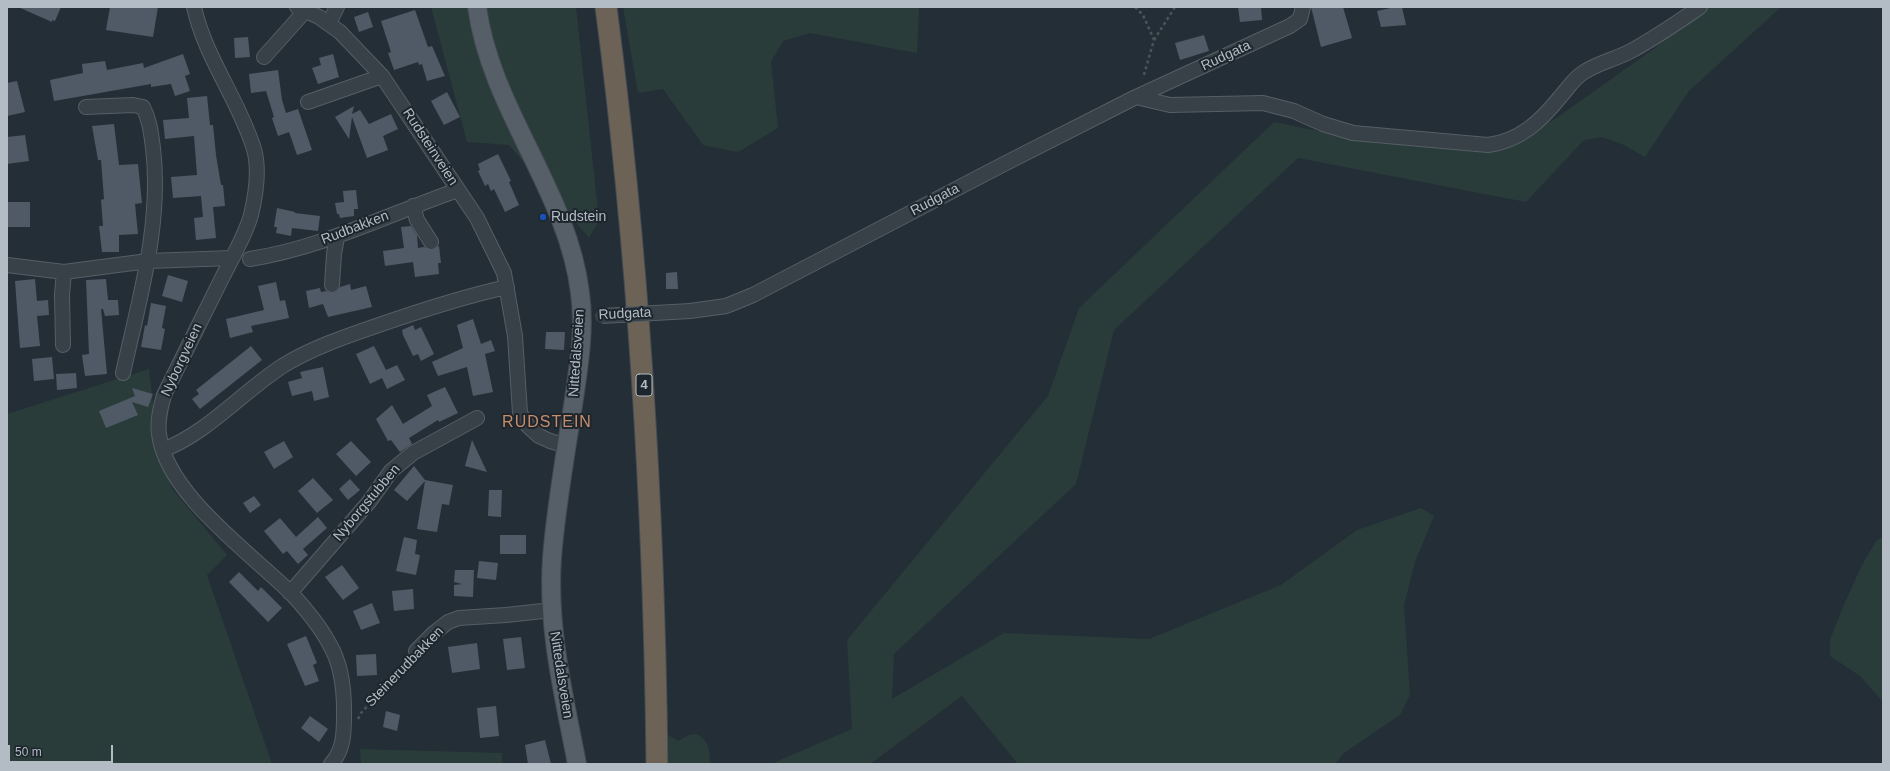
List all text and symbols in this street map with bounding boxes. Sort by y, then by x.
street label: Rudgata [1198,37,1254,75]
street label: Rudsteinveien [399,105,461,189]
street label: Rudgata [908,180,962,220]
street label: Rudbakken [319,207,391,249]
place label: Rudstein [551,209,606,225]
marker: Rudstein [538,212,548,222]
street label: Rudgata [598,304,652,324]
street label: Nittedalsveien [566,309,588,397]
street label: Nyborgveien [158,321,206,399]
road number: 4 [636,374,652,396]
district label: RUDSTEIN [502,413,592,433]
street label: Nyborgstubben [330,461,404,545]
street label: Steinerudbakken [362,623,448,711]
street label: Nittedalsveien [546,630,576,720]
scale bar [10,737,115,763]
text: 50 m [15,745,42,759]

